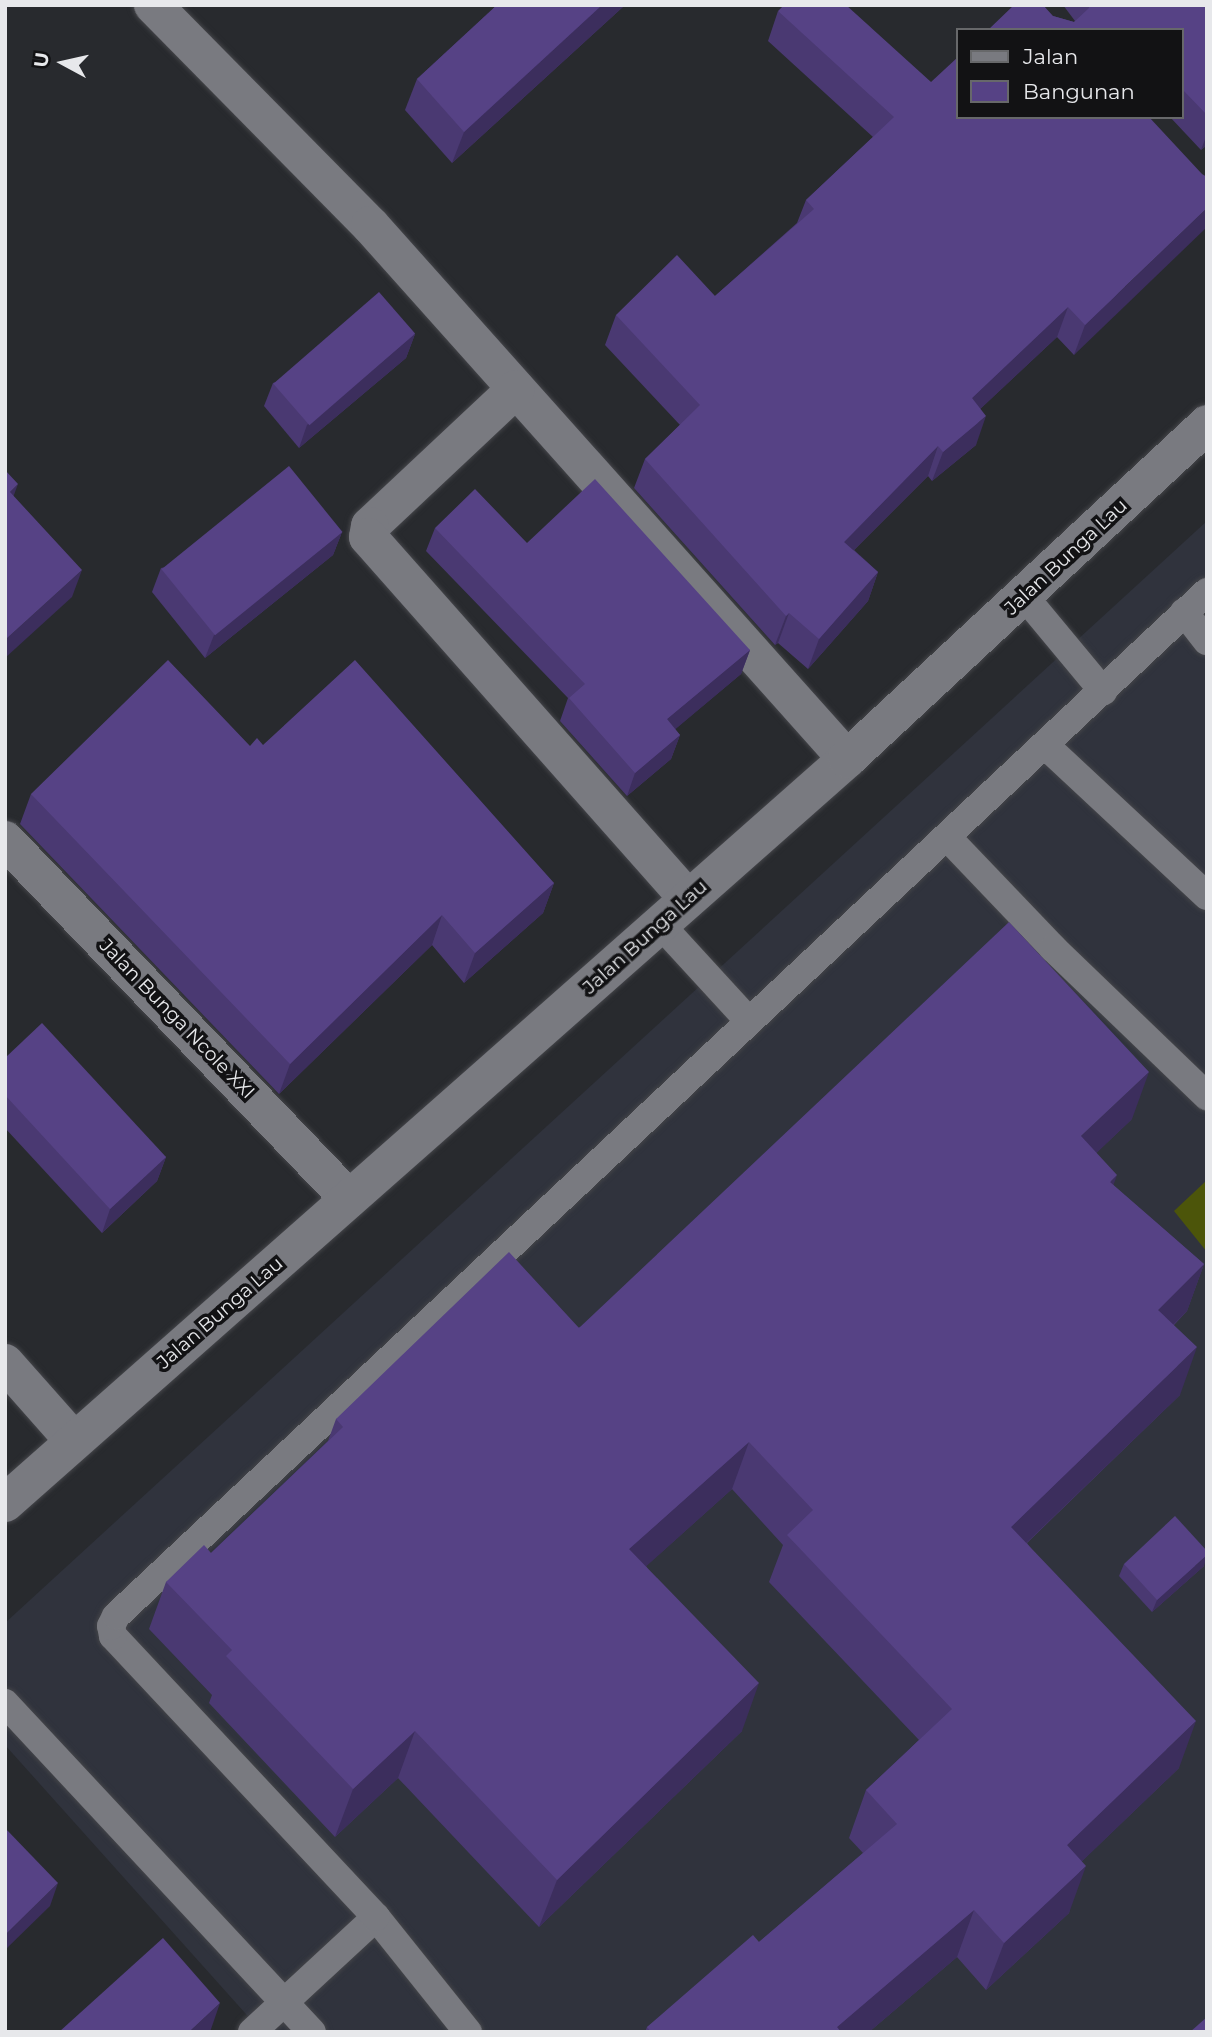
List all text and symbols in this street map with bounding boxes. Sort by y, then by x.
north arrow [28,28,98,98]
legend [956,28,1184,119]
text: Jalan [1023,44,1078,69]
text: U [29,51,54,69]
text: Bangunan [1023,79,1135,104]
street label: Jalan Bunga Lau [1000,494,1132,620]
street label: Jalan Bunga Lau [578,875,712,999]
street label: Jalan Bunga Ncole XXI [95,934,259,1104]
street label: Jalan Bunga Lau [152,1252,288,1374]

